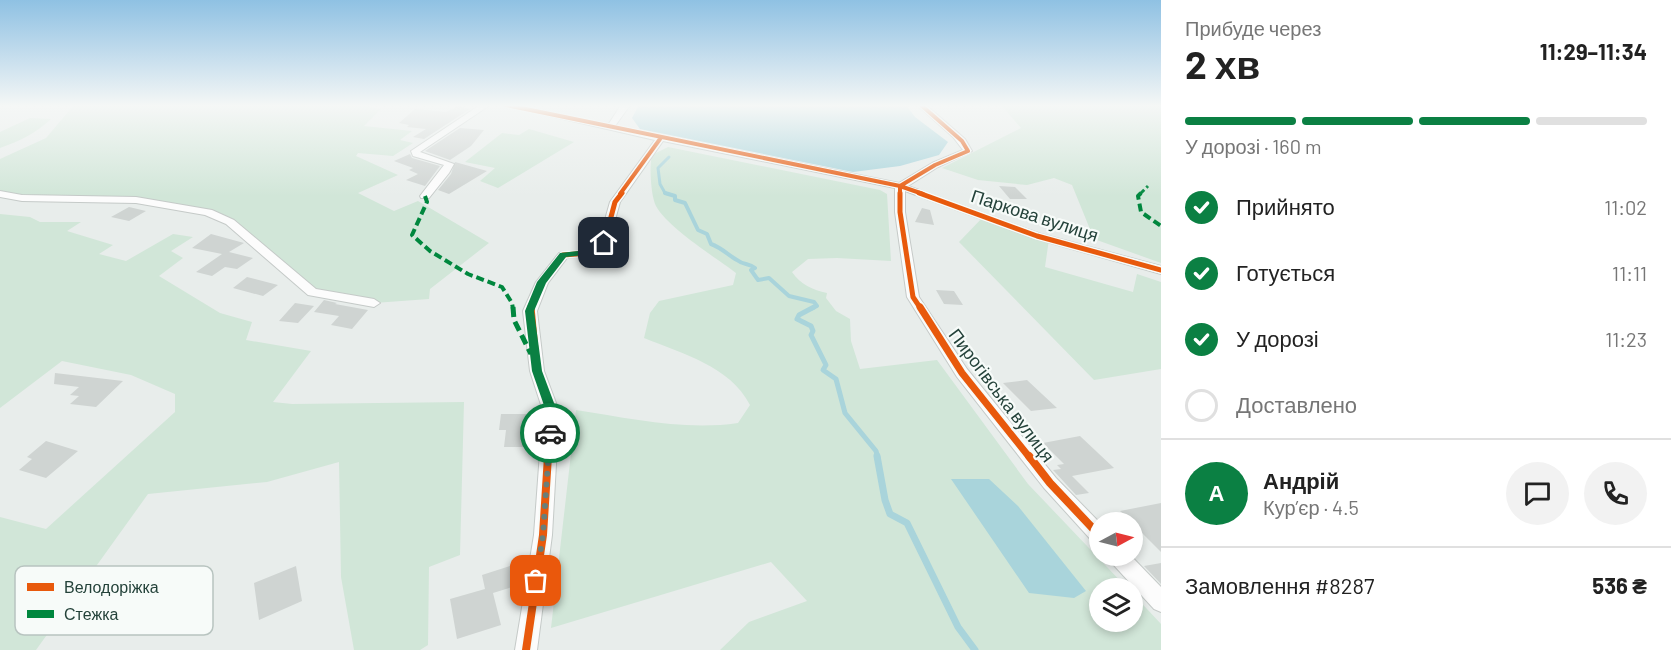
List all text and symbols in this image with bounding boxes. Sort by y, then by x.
text: Прибуде через [1185,16,1321,40]
text: 11:29–11:34 [1540,38,1647,64]
text: 2 хв [1185,40,1260,87]
text: У дорозі · 160 m [1185,134,1321,158]
street label: Паркова вулиця [969,184,1101,246]
icon: check [1185,191,1218,224]
text: Прийнято [1236,193,1335,219]
text: 11:02 [1604,195,1647,219]
pin [578,217,629,268]
icon: home [587,226,620,259]
icon: check [1185,257,1218,290]
text: Готується [1236,259,1335,285]
text: 11:11 [1612,261,1647,285]
icon: check [1185,323,1218,356]
street label: Пирогівська вулиця [945,324,1059,466]
text: У дорозі [1236,325,1319,351]
text: 11:23 [1605,327,1647,351]
text: Доставлено [1236,391,1357,417]
courier [520,403,580,463]
icon: car [534,417,567,450]
button: chat [1506,462,1569,525]
button: phone [1584,462,1647,525]
text: Андрій [1263,467,1339,493]
text: А [1209,479,1224,505]
text: Кур’єр · 4.5 [1263,495,1359,519]
north arrow [1089,512,1143,566]
map controls [1089,512,1143,632]
pin [510,555,561,606]
icon: bag [519,564,552,597]
legend [15,566,213,635]
text: Замовлення #8287 [1185,572,1374,598]
text: 536 ₴ [1592,572,1647,598]
text: Велодоріжка [64,577,159,596]
button: layers [1089,578,1143,632]
text: Стежка [64,604,118,623]

